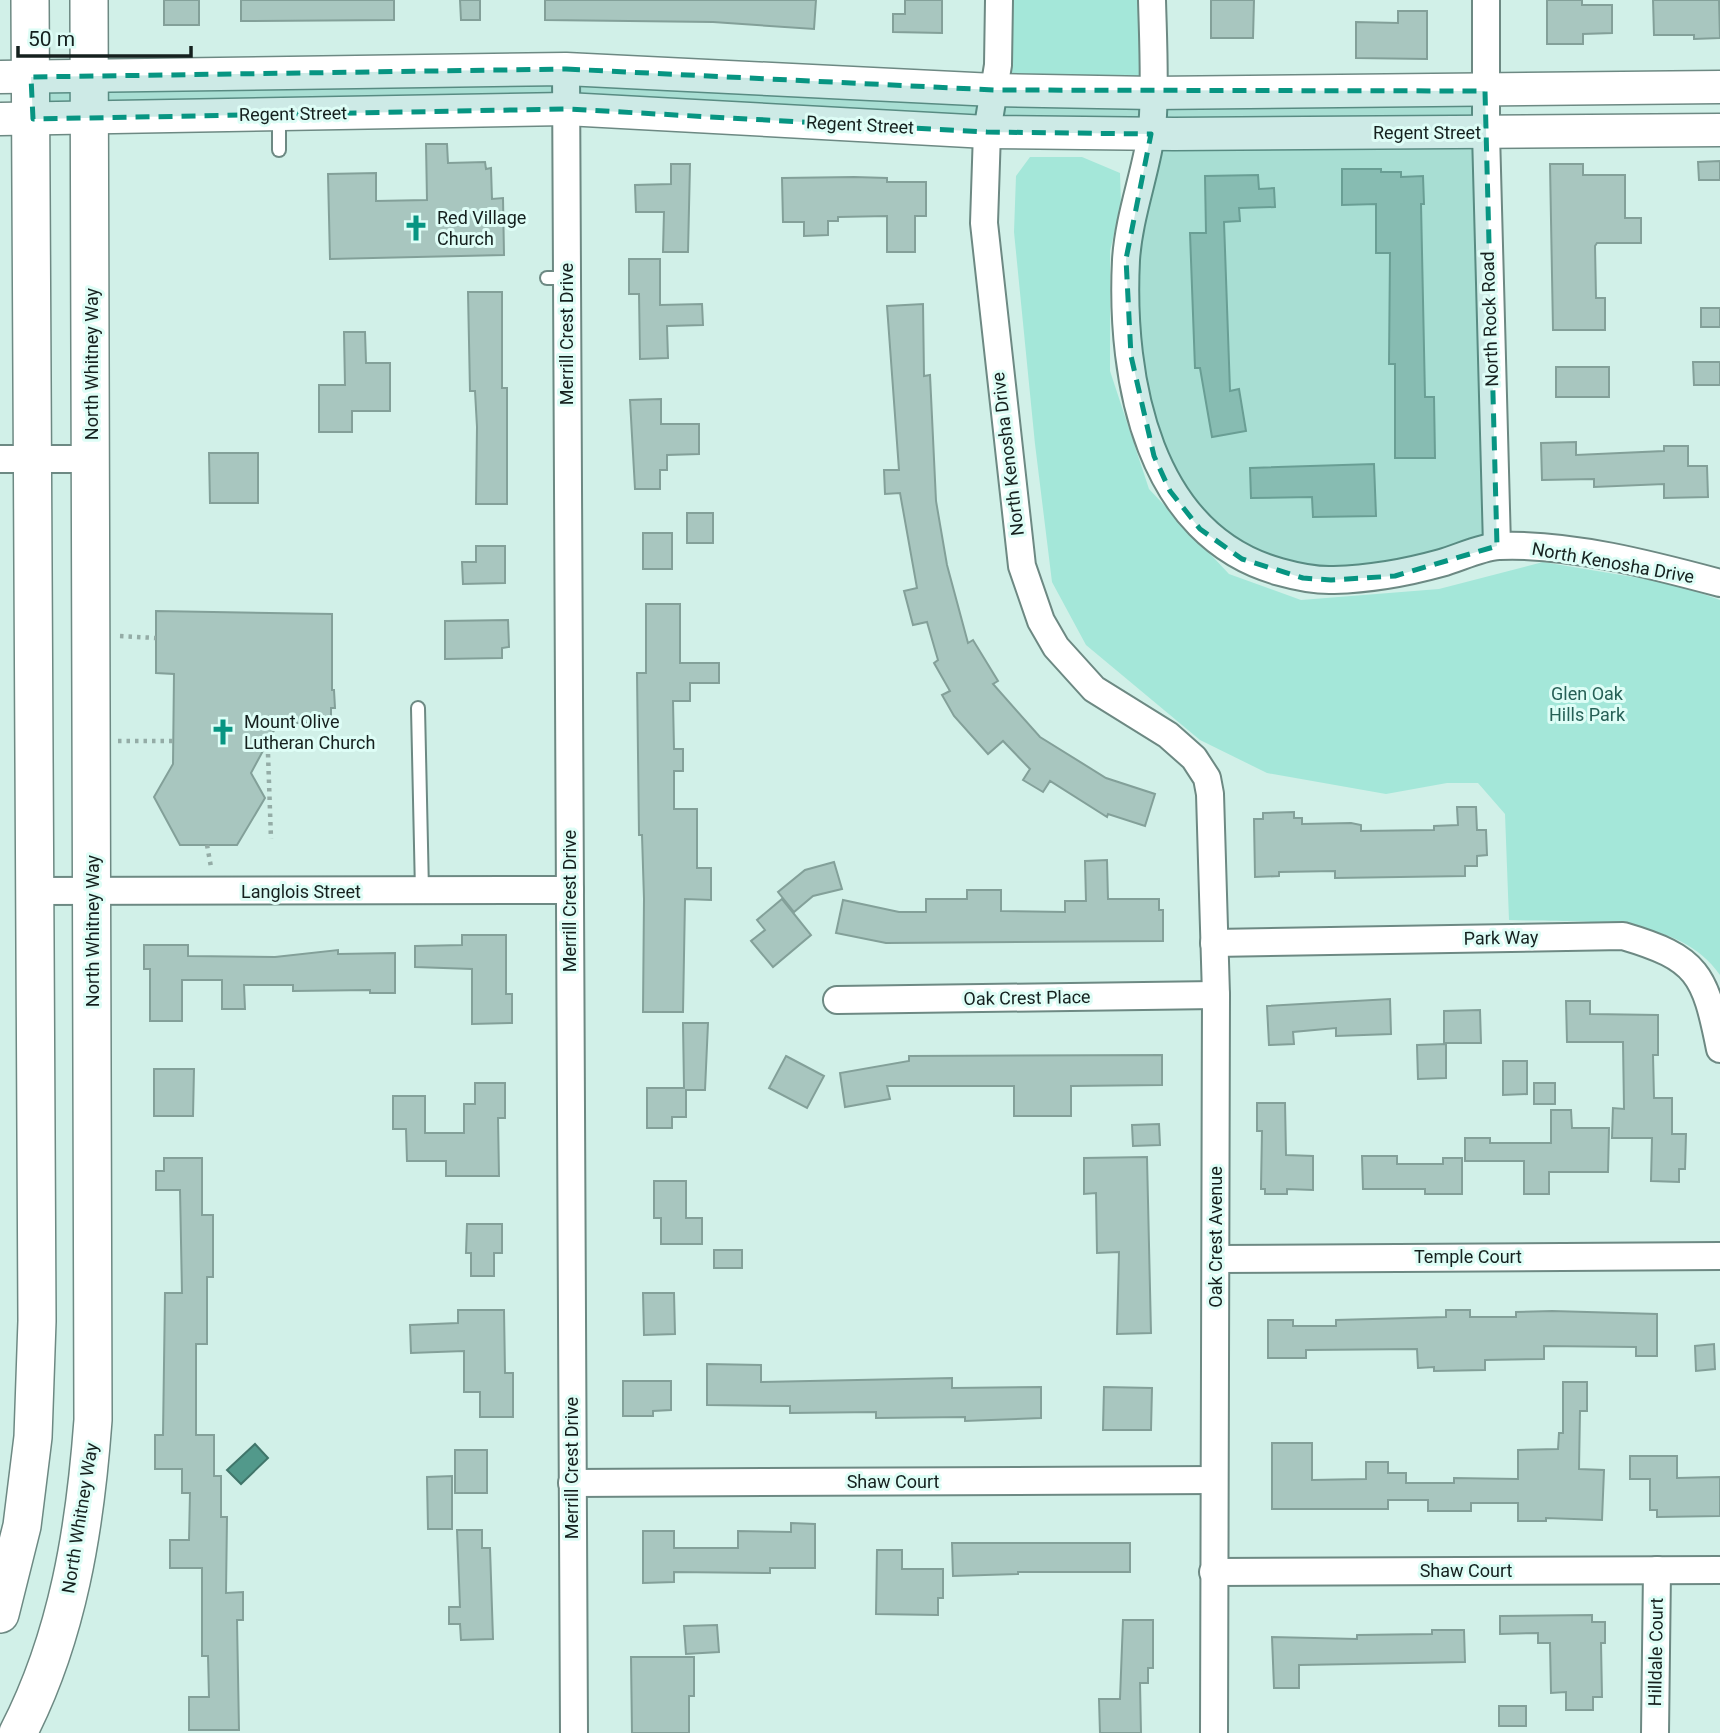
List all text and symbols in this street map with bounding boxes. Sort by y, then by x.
scale bar [18,14,191,58]
text: 50 m [28,27,75,51]
street label: Regent Street [239,102,347,125]
street label: Regent Street [806,111,915,138]
street label: Regent Street [1373,122,1481,143]
place label: Red Village Church [437,207,526,249]
church icon: Red Village Church [401,213,431,243]
street label: North Rock Road [1477,251,1502,387]
street label: Merrill Crest Drive [556,263,577,405]
street label: North Whitney Way [81,287,102,440]
street label: North Kenosha Drive [987,371,1028,537]
street label: North Kenosha Drive [1530,538,1696,587]
park label: Glen Oak Hills Park [1549,683,1626,725]
place label: Mount Olive Lutheran Church [244,711,375,753]
church icon: Mount Olive Lutheran Church [208,717,238,747]
street label: Merrill Crest Drive [559,830,580,972]
street label: North Whitney Way [82,854,103,1007]
street label: Langlois Street [241,881,361,902]
street label: Park Way [1464,926,1539,949]
street label: Oak Crest Place [963,986,1091,1009]
street label: Oak Crest Avenue [1205,1166,1226,1308]
street label: Temple Court [1414,1246,1522,1267]
street label: Merrill Crest Drive [561,1397,582,1539]
street label: North Whitney Way [57,1441,102,1595]
street label: Shaw Court [847,1471,939,1492]
street label: Shaw Court [1420,1560,1512,1581]
street label: Hilldale Court [1644,1597,1667,1706]

